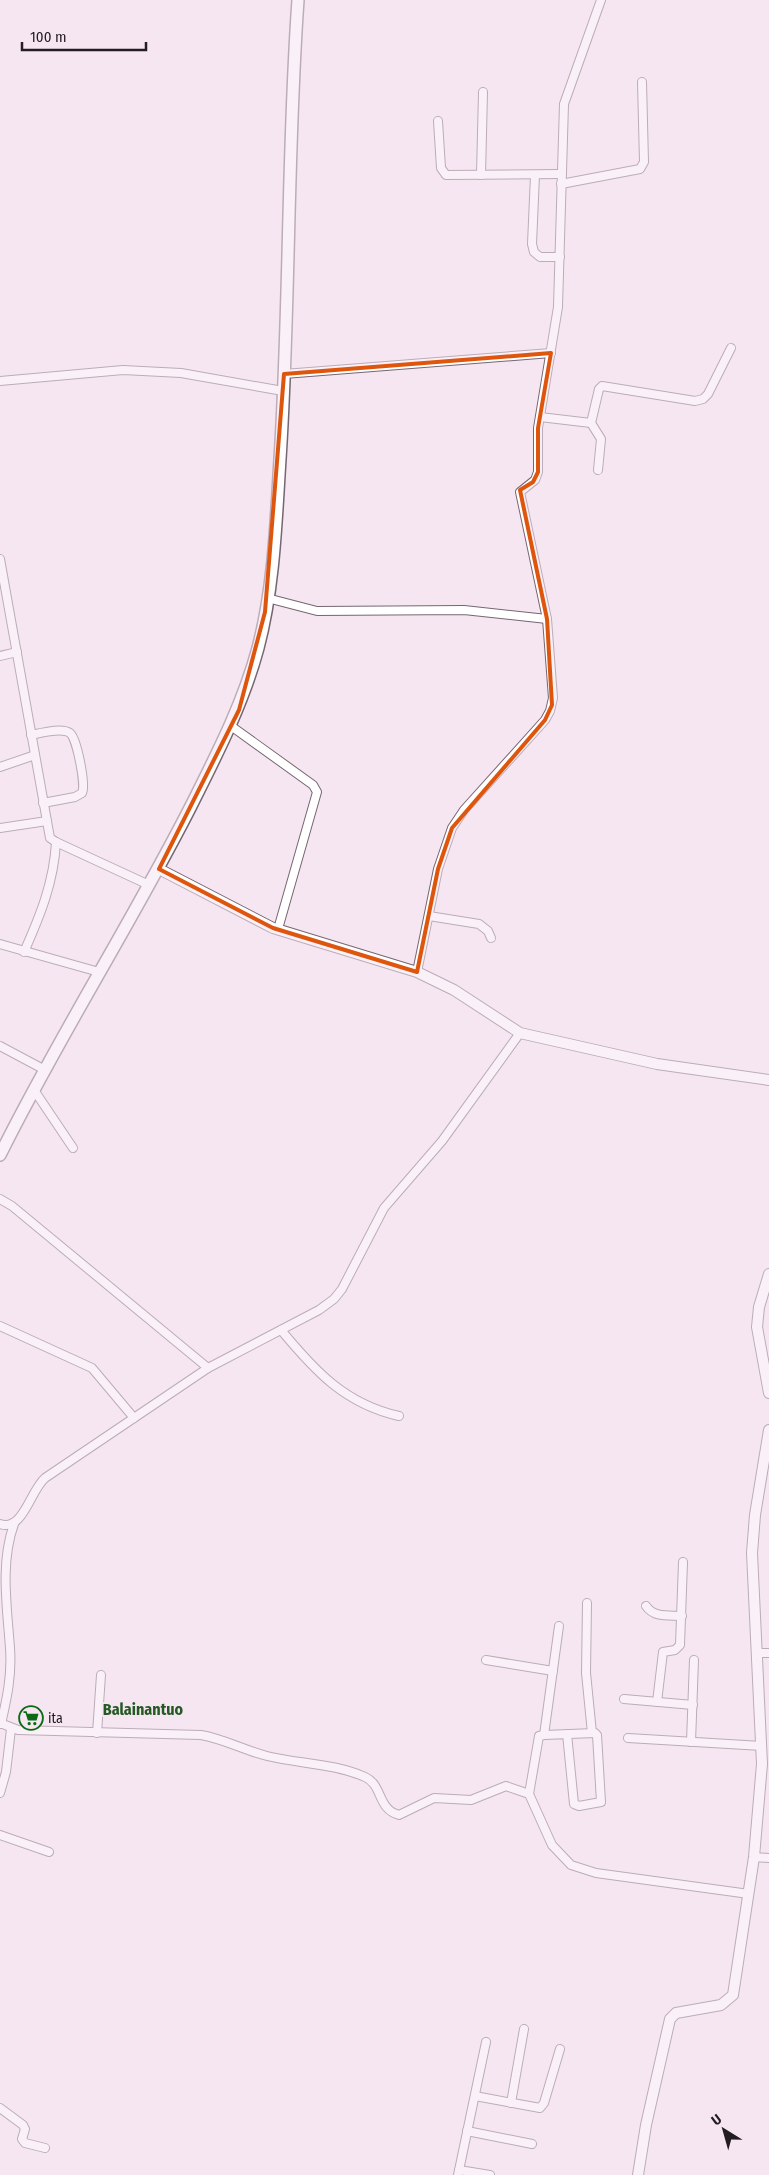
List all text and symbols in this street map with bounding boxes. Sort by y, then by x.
scale bar [22,20,146,52]
text: 100 m [30,28,67,46]
district label: Balainantuo [103,1700,184,1719]
supermarket icon: ita [18,1705,44,1731]
place label: ita [48,1710,63,1727]
north arrow [699,2105,749,2155]
text: U [708,2111,725,2129]

